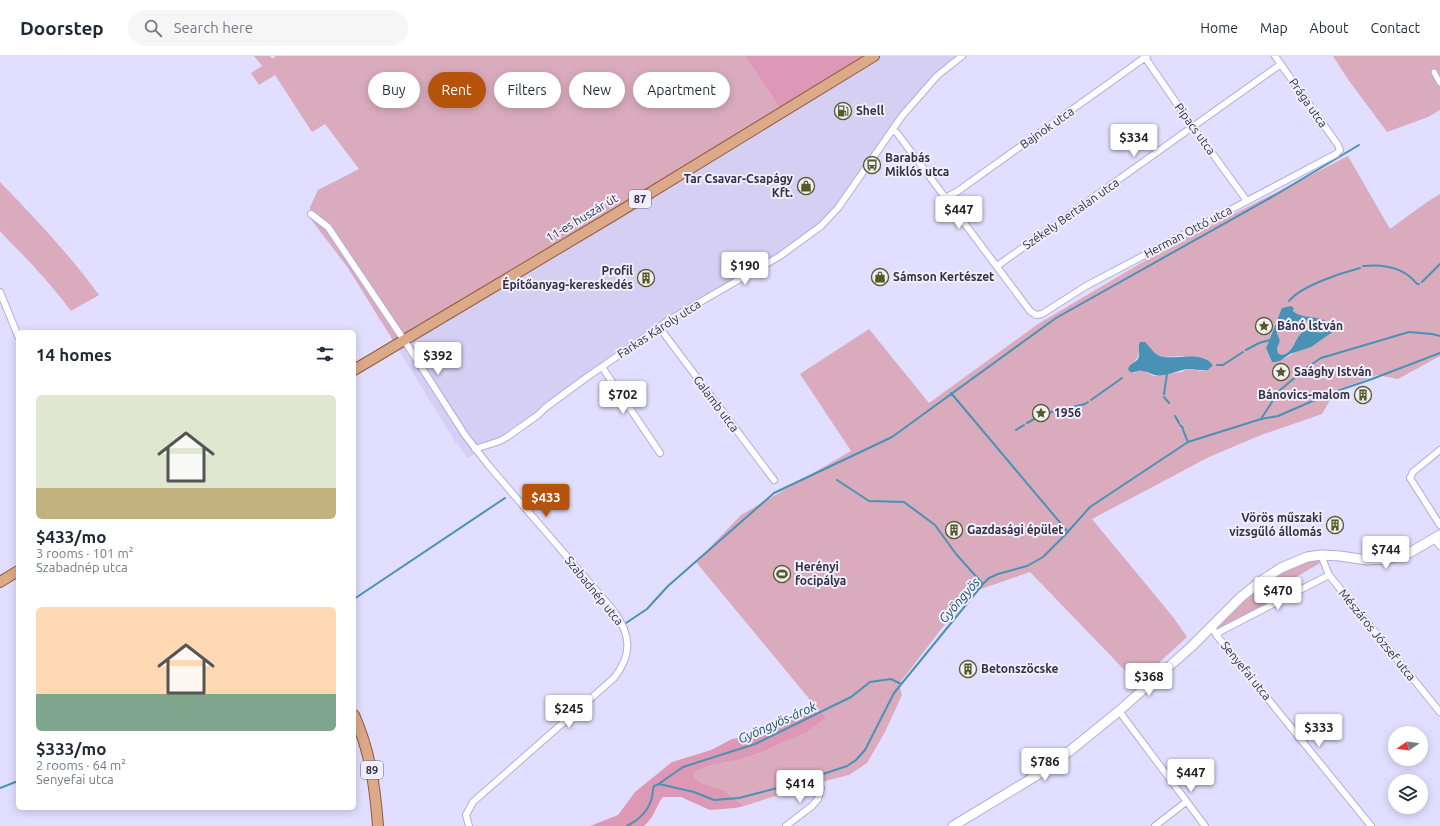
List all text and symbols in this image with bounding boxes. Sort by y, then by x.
search box [128,10,408,46]
text: Doorstep [20,17,104,39]
icon: search [142,17,164,39]
text: Search here [174,19,253,36]
text: Home [1200,20,1238,36]
text: Map [1260,20,1288,36]
text: About [1310,20,1349,36]
text: Contact [1371,20,1420,36]
chip: Buy [368,72,420,108]
chip: Rent [428,72,486,108]
chip: Filters [494,72,561,108]
chip: New [569,72,625,108]
chip: Apartment [633,72,730,108]
street label: Prága utca [1287,76,1330,130]
fuel station icon: Shell [833,101,853,121]
street label: Pipacs utca [1172,101,1218,157]
place label: Shell [856,104,884,117]
street label: Bajnok utca [1017,104,1076,151]
pin: $334 [1110,124,1158,158]
text: $334 [1119,130,1149,144]
place label: Barabás Miklós utca [885,151,949,178]
bus stop icon: Barabás Miklós utca [862,155,882,175]
place label: Tar Csavar-Csapágy Kft. [684,172,794,199]
street label: Székely Bertalan utca [1020,175,1121,252]
shop icon: Tar Csavar-Csapágy Kft. [796,176,816,196]
road number: 87 [629,190,651,208]
street label: 11-es huszár út [544,191,620,244]
pin: $447 [935,196,983,230]
text: $447 [944,202,974,216]
street label: Herman Ottó utca [1142,203,1234,260]
pin: $190 [721,252,769,286]
text: $190 [730,258,760,272]
place label: Profil Építőanyag-kereskedés [502,264,633,291]
shop icon: Sámson Kertészet [870,267,890,287]
building icon: Profil Építőanyag-kereskedés [636,268,656,288]
place label: Sámson Kertészet [893,270,994,283]
street label: Farkas Károly utca [615,297,703,360]
place icon: Bánó lstván [1254,316,1274,336]
place label: Bánó lstván [1277,319,1343,332]
pin: $392 [414,342,462,376]
icon: filters [314,343,336,365]
text: 14 homes [36,345,112,364]
text: $392 [423,348,453,362]
place icon: Saághy István [1271,362,1291,382]
place label: Saághy István [1294,365,1372,378]
street label: Galamb utca [691,373,742,434]
pin: $702 [599,381,647,415]
building icon: Bánovics-malom [1353,385,1373,405]
text: $702 [608,387,638,401]
place label: Bánovics-malom [1258,388,1350,401]
place icon: 1956 [1031,403,1051,423]
place label: 1956 [1054,406,1081,419]
icon: home [150,421,222,493]
pin: $433 [522,484,570,518]
text: $433 [531,490,561,504]
place label: Vörös műszaki vizsgűló állomás [1229,511,1322,538]
building icon: Vörös műszaki vizsgűló állomás [1325,515,1345,535]
building icon: Gazdasági épület [944,520,964,540]
place label: Gazdasági épület [967,523,1064,536]
text: $433/mo [36,527,106,546]
pin: $744 [1362,536,1410,570]
text: $744 [1371,542,1401,556]
text: 3 rooms · 101 m² [36,546,133,560]
street label: Szabadnép utca [563,554,626,628]
text: Szabadnép utca [36,560,128,574]
place label: Herényi focipálya [795,560,846,587]
sports icon: Herényi focipálya [772,564,792,584]
water label: Gyöngyös [936,574,983,625]
pin: $470 [1254,577,1302,611]
text: $470 [1263,583,1293,597]
street label: Mészáros József utca [1336,586,1418,683]
icon: home [150,633,222,705]
street label: Senyefai utca [1219,639,1274,703]
building icon: Betonszöcske [958,659,978,679]
place label: Betonszöcske [981,662,1059,675]
pin: $368 [1125,663,1173,697]
text: $368 [1134,669,1164,683]
pin: $245 [545,695,593,729]
water label: Gyöngyös-árok [736,698,819,746]
text: $245 [554,701,584,715]
pin: $333 [1295,714,1343,748]
text: $333 [1304,720,1334,734]
north arrow [1388,726,1428,766]
map controls [1388,726,1428,814]
text: $333/mo [36,739,106,758]
pin: $786 [1021,748,1069,782]
text: $786 [1030,754,1060,768]
text: 2 rooms · 64 m² [36,758,126,772]
pin: $447 [1167,759,1215,793]
road number: 89 [361,761,383,779]
text: $447 [1176,765,1206,779]
pin: $414 [776,770,824,804]
text: Senyefai utca [36,772,114,786]
button: layers [1388,774,1428,814]
text: $414 [785,776,815,790]

